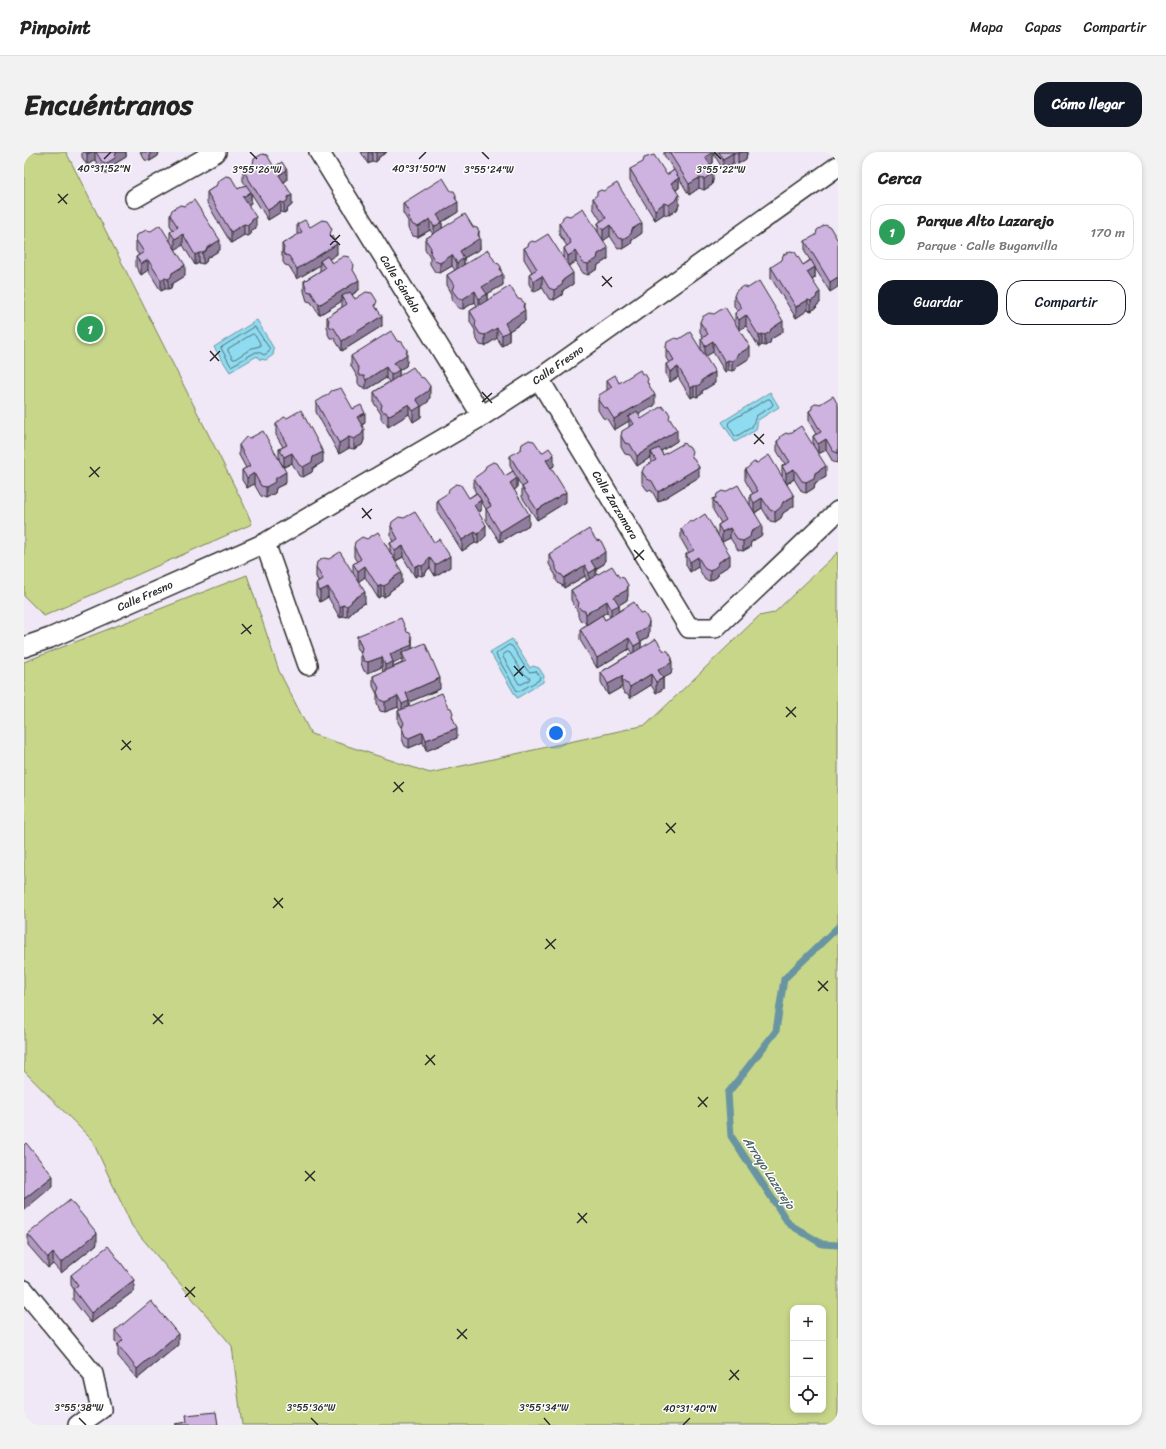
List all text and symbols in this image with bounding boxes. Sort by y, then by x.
text: Pinpoint [20,11,91,44]
text: Mapa [970,15,1003,40]
text: Capas [1025,15,1062,40]
text: Compartir [1084,15,1146,40]
text: Encuéntranos [24,80,193,129]
button: Cómo llegar [1034,82,1142,127]
text: 40°31'52"N [77,160,131,178]
text: 40°31'50"N [392,160,446,178]
text: 3°55'26"W [232,161,282,179]
text: 3°55'24"W [464,161,514,179]
text: 3°55'22"W [696,161,746,179]
text: Cerca [878,163,921,193]
text: Parque Alto Lazarejo [917,208,1054,234]
text: 1 [889,221,895,244]
text: 170 m [1090,221,1125,244]
text: Parque · Calle Buganvilla [917,234,1058,257]
street label: Calle Sándalo [375,251,426,317]
button: Guardar [878,280,998,325]
button: Compartir [1006,280,1126,325]
pin: 1 [77,314,103,344]
street label: Calle Fresno [528,340,588,390]
street label: Calle Zarzamora [587,467,643,544]
street label: Calle Fresno [114,575,176,617]
your location [546,723,566,743]
water label: Arroyo Lazarejo [737,1131,801,1215]
map controls [790,1305,826,1413]
button: + [790,1305,826,1341]
button: − [790,1341,826,1377]
button: locate [790,1377,826,1413]
text: 3°55'38"W [54,1399,104,1417]
text: 3°55'36"W [287,1399,336,1417]
text: 3°55'34"W [519,1399,569,1417]
text: 40°31'40"N [663,1400,717,1418]

